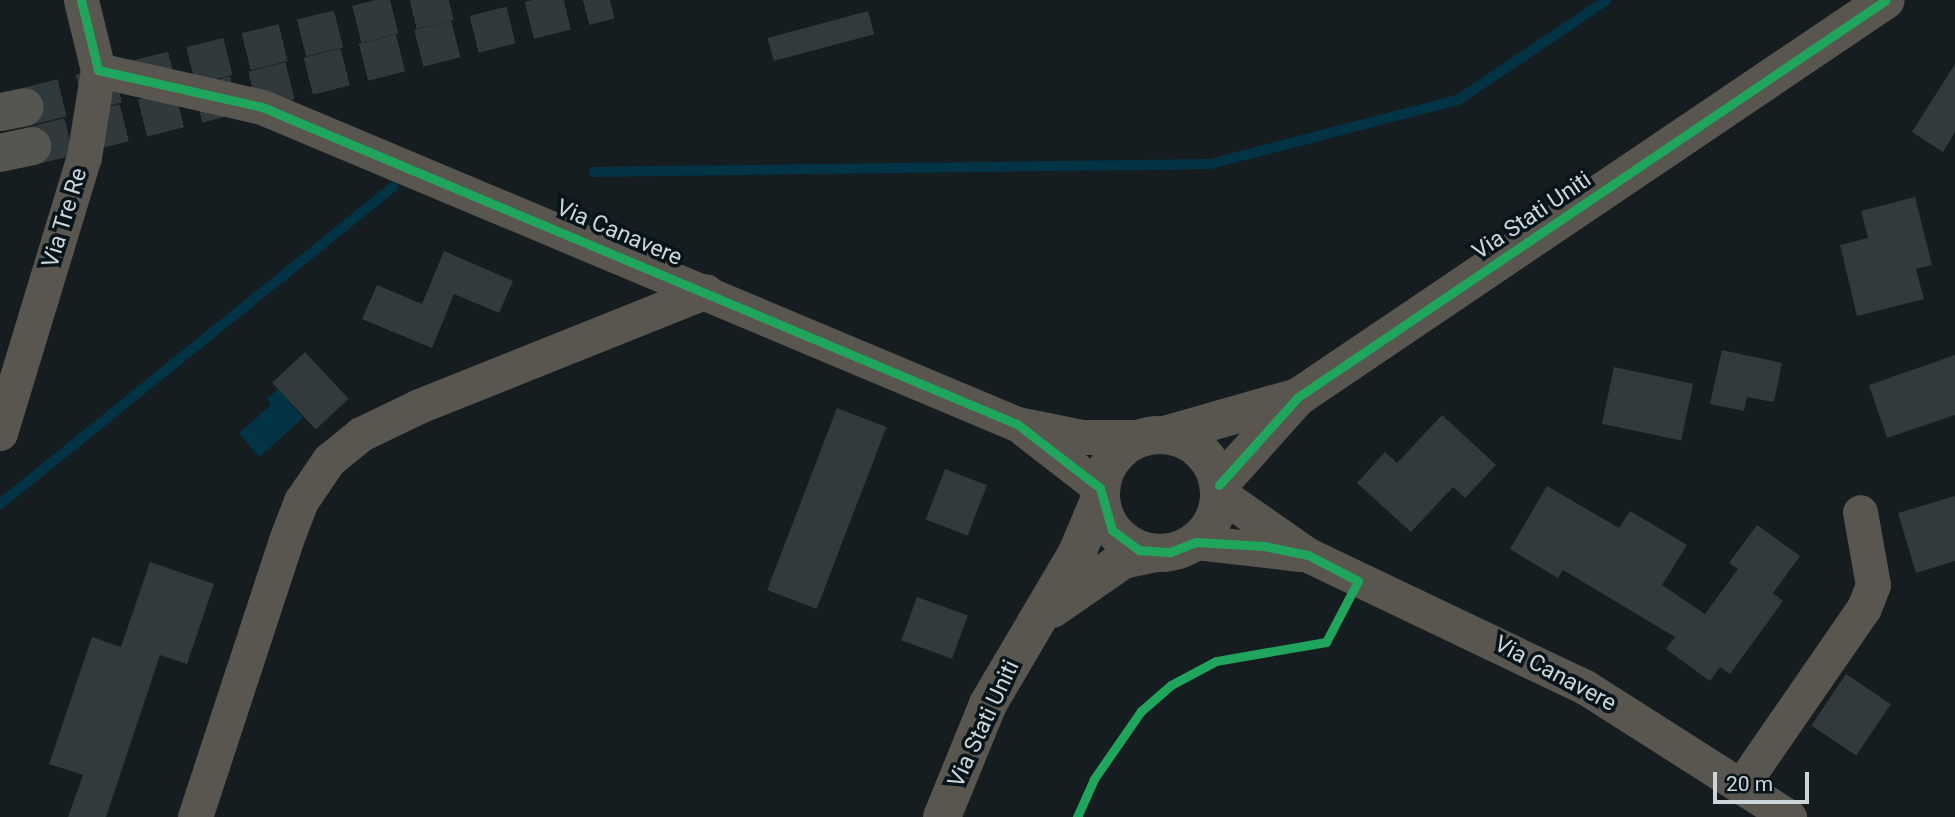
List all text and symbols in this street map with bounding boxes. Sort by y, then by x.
street label: Via Tre Re [37,165,93,271]
street label: Via Stati Uniti [1467,166,1597,266]
street label: Via Canavere [552,194,686,272]
street label: Via Canavere [1489,630,1621,718]
street label: Via Stati Uniti [942,656,1026,792]
scale bar [1717,758,1813,802]
text: 20 m [1726,772,1773,796]

